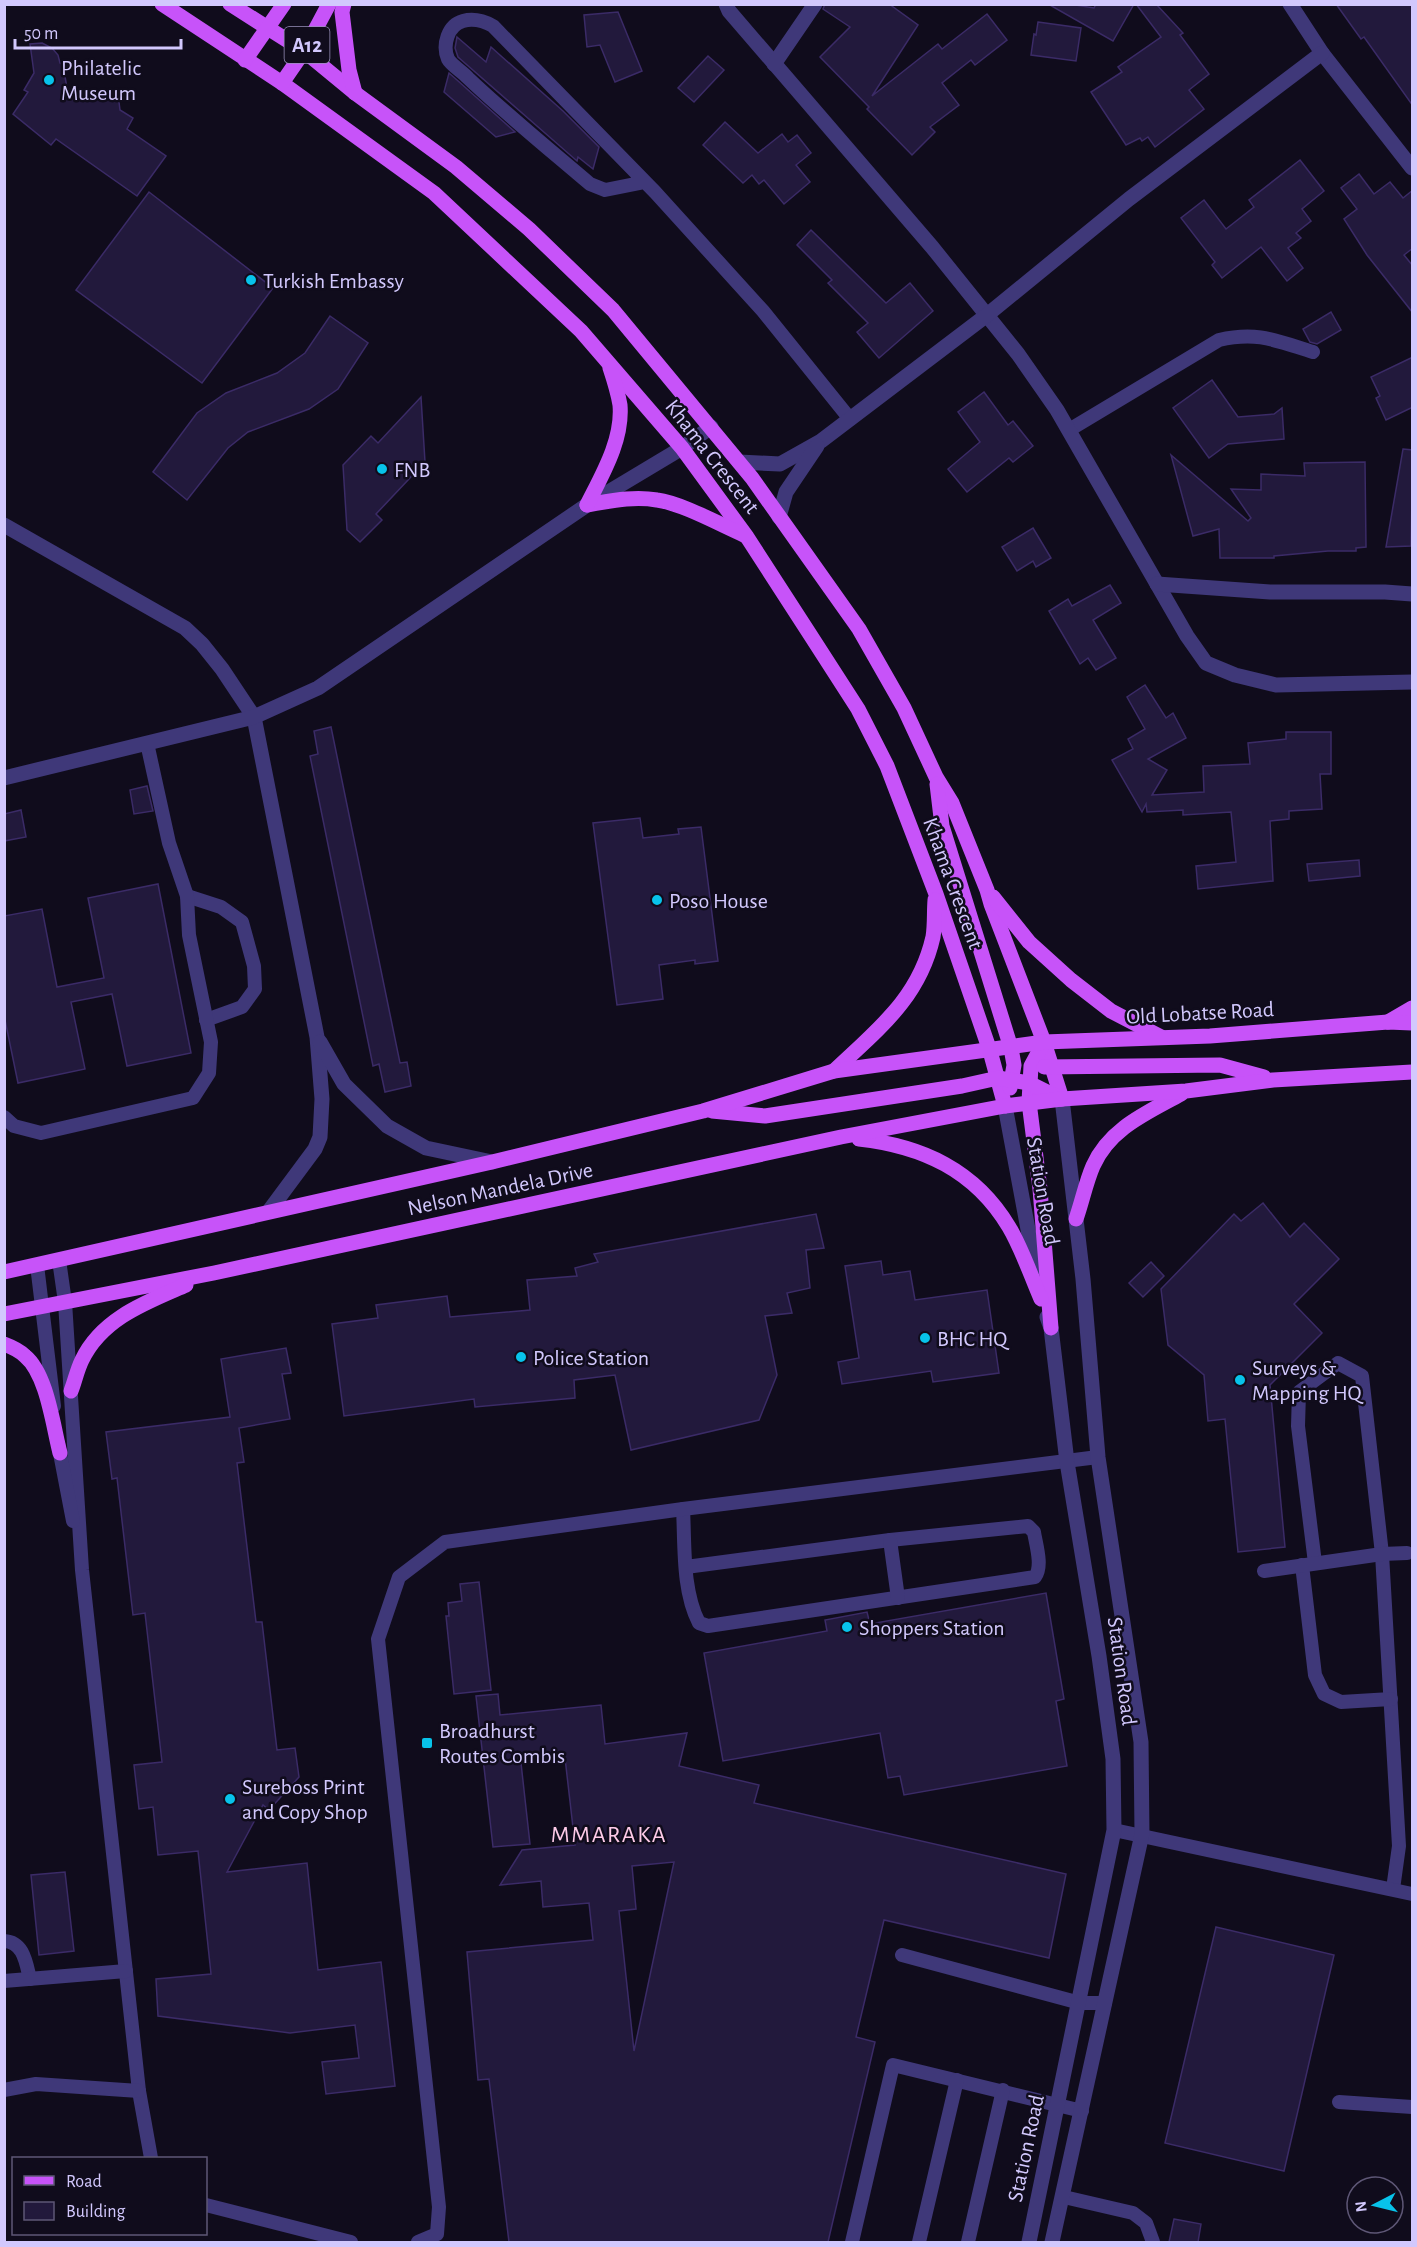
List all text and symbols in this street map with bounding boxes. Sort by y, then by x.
scale bar [15,12,182,50]
text: 50 m [24,25,58,43]
road number: A12 [284,27,330,63]
place label: Philatelic Museum [61,57,141,104]
marker: Philatelic Museum [42,73,56,87]
place label: Turkish Embassy [263,270,405,292]
marker: Turkish Embassy [244,273,258,287]
street label: Khama Crescent [661,395,763,518]
place label: FNB [394,459,430,481]
marker: FNB [375,462,389,476]
street label: Khama Crescent [919,815,987,952]
place label: Poso House [669,890,768,912]
marker: Poso House [650,893,664,907]
street label: Old Lobatse Road [1125,998,1275,1028]
street label: Station Road [1023,1135,1063,1247]
street label: Nelson Mandela Drive [406,1159,595,1219]
place label: BHC HQ [937,1328,1010,1350]
marker: BHC HQ [918,1331,932,1345]
place label: Police Station [533,1347,649,1369]
marker: Police Station [514,1350,528,1364]
place label: Surveys & Mapping HQ [1252,1357,1364,1404]
marker: Surveys & Mapping HQ [1233,1373,1247,1387]
street label: Station Road [1104,1616,1141,1727]
place label: Shoppers Station [859,1617,1005,1639]
marker: Shoppers Station [840,1620,854,1634]
place label: Broadhurst Routes Combis [439,1720,565,1767]
marker: Broadhurst Routes Combis [420,1736,434,1750]
place label: Sureboss Print and Copy Shop [242,1776,368,1823]
marker: Sureboss Print and Copy Shop [223,1792,237,1806]
district label: MMARAKA [551,1823,667,1847]
street label: Station Road [1004,2092,1048,2204]
legend [12,2157,207,2235]
text: Road [66,2173,102,2191]
north arrow [1345,2175,1405,2235]
text: N [1352,2200,1370,2213]
text: Building [66,2203,126,2221]

